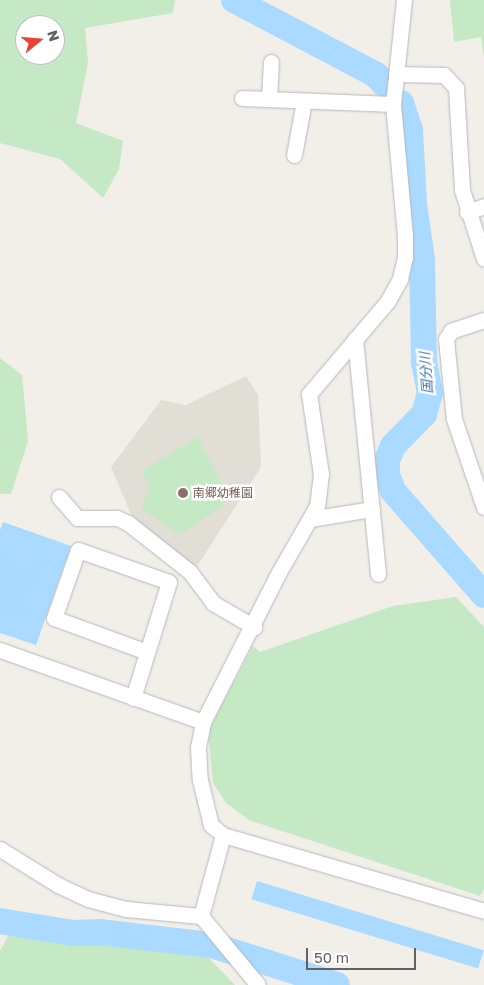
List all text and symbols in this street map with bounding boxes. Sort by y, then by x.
north arrow [15,15,65,65]
text: N [44,28,64,43]
water label: 国分川 [416,351,436,395]
place label: 南郷幼稚園 [193,486,253,500]
marker: 南郷幼稚園 [177,487,189,499]
scale bar [309,938,419,970]
text: 50 m [314,948,349,966]

